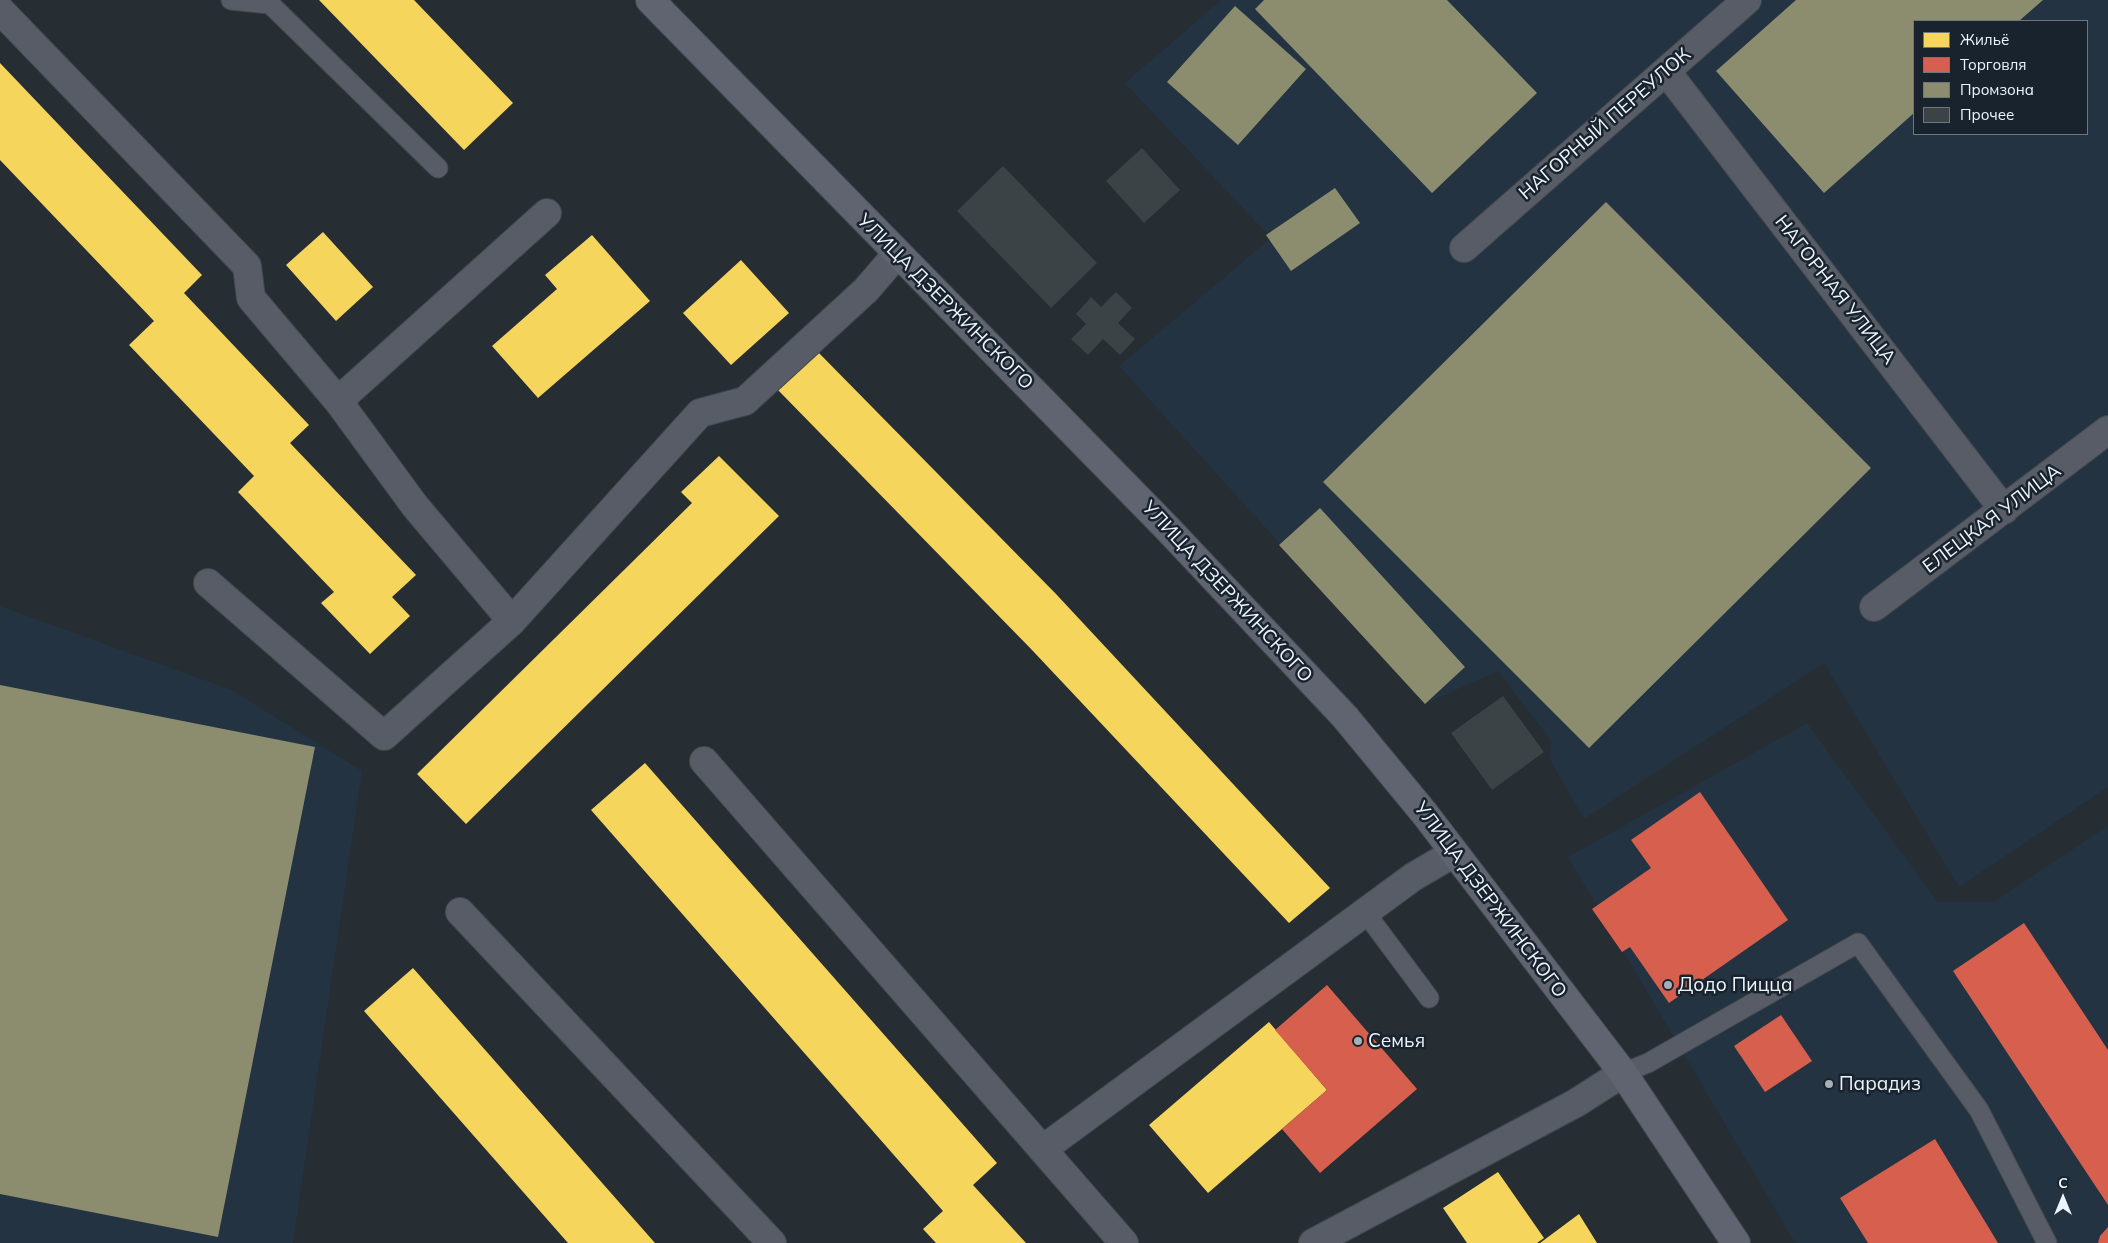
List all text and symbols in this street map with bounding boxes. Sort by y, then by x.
legend [1913,20,2088,135]
text: Жильё [1960,30,2009,49]
street label: НАГОРНЫЙ ПЕРЕУЛОК [1515,43,1695,205]
text: Торговля [1960,55,2027,74]
text: Промзона [1960,80,2034,99]
text: Прочее [1960,105,2014,124]
street label: УЛИЦА ДЗЕРЖИНСКОГО [852,209,1038,395]
street label: НАГОРНАЯ УЛИЦА [1770,211,1900,369]
street label: ЕЛЕЦКАЯ УЛИЦА [1919,460,2065,578]
street label: УЛИЦА ДЗЕРЖИНСКОГО [1137,497,1317,687]
street label: УЛИЦА ДЗЕРЖИНСКОГО [1409,798,1571,1002]
place label: Додо Пицца [1678,974,1792,996]
marker: Додо Пицца [1662,979,1674,991]
place label: Семья [1368,1030,1425,1052]
marker: Семья [1352,1035,1364,1047]
place label: Парадиз [1839,1073,1921,1095]
marker: Парадиз [1823,1078,1835,1090]
north arrow [2038,1173,2088,1223]
text: С [2058,1174,2068,1192]

